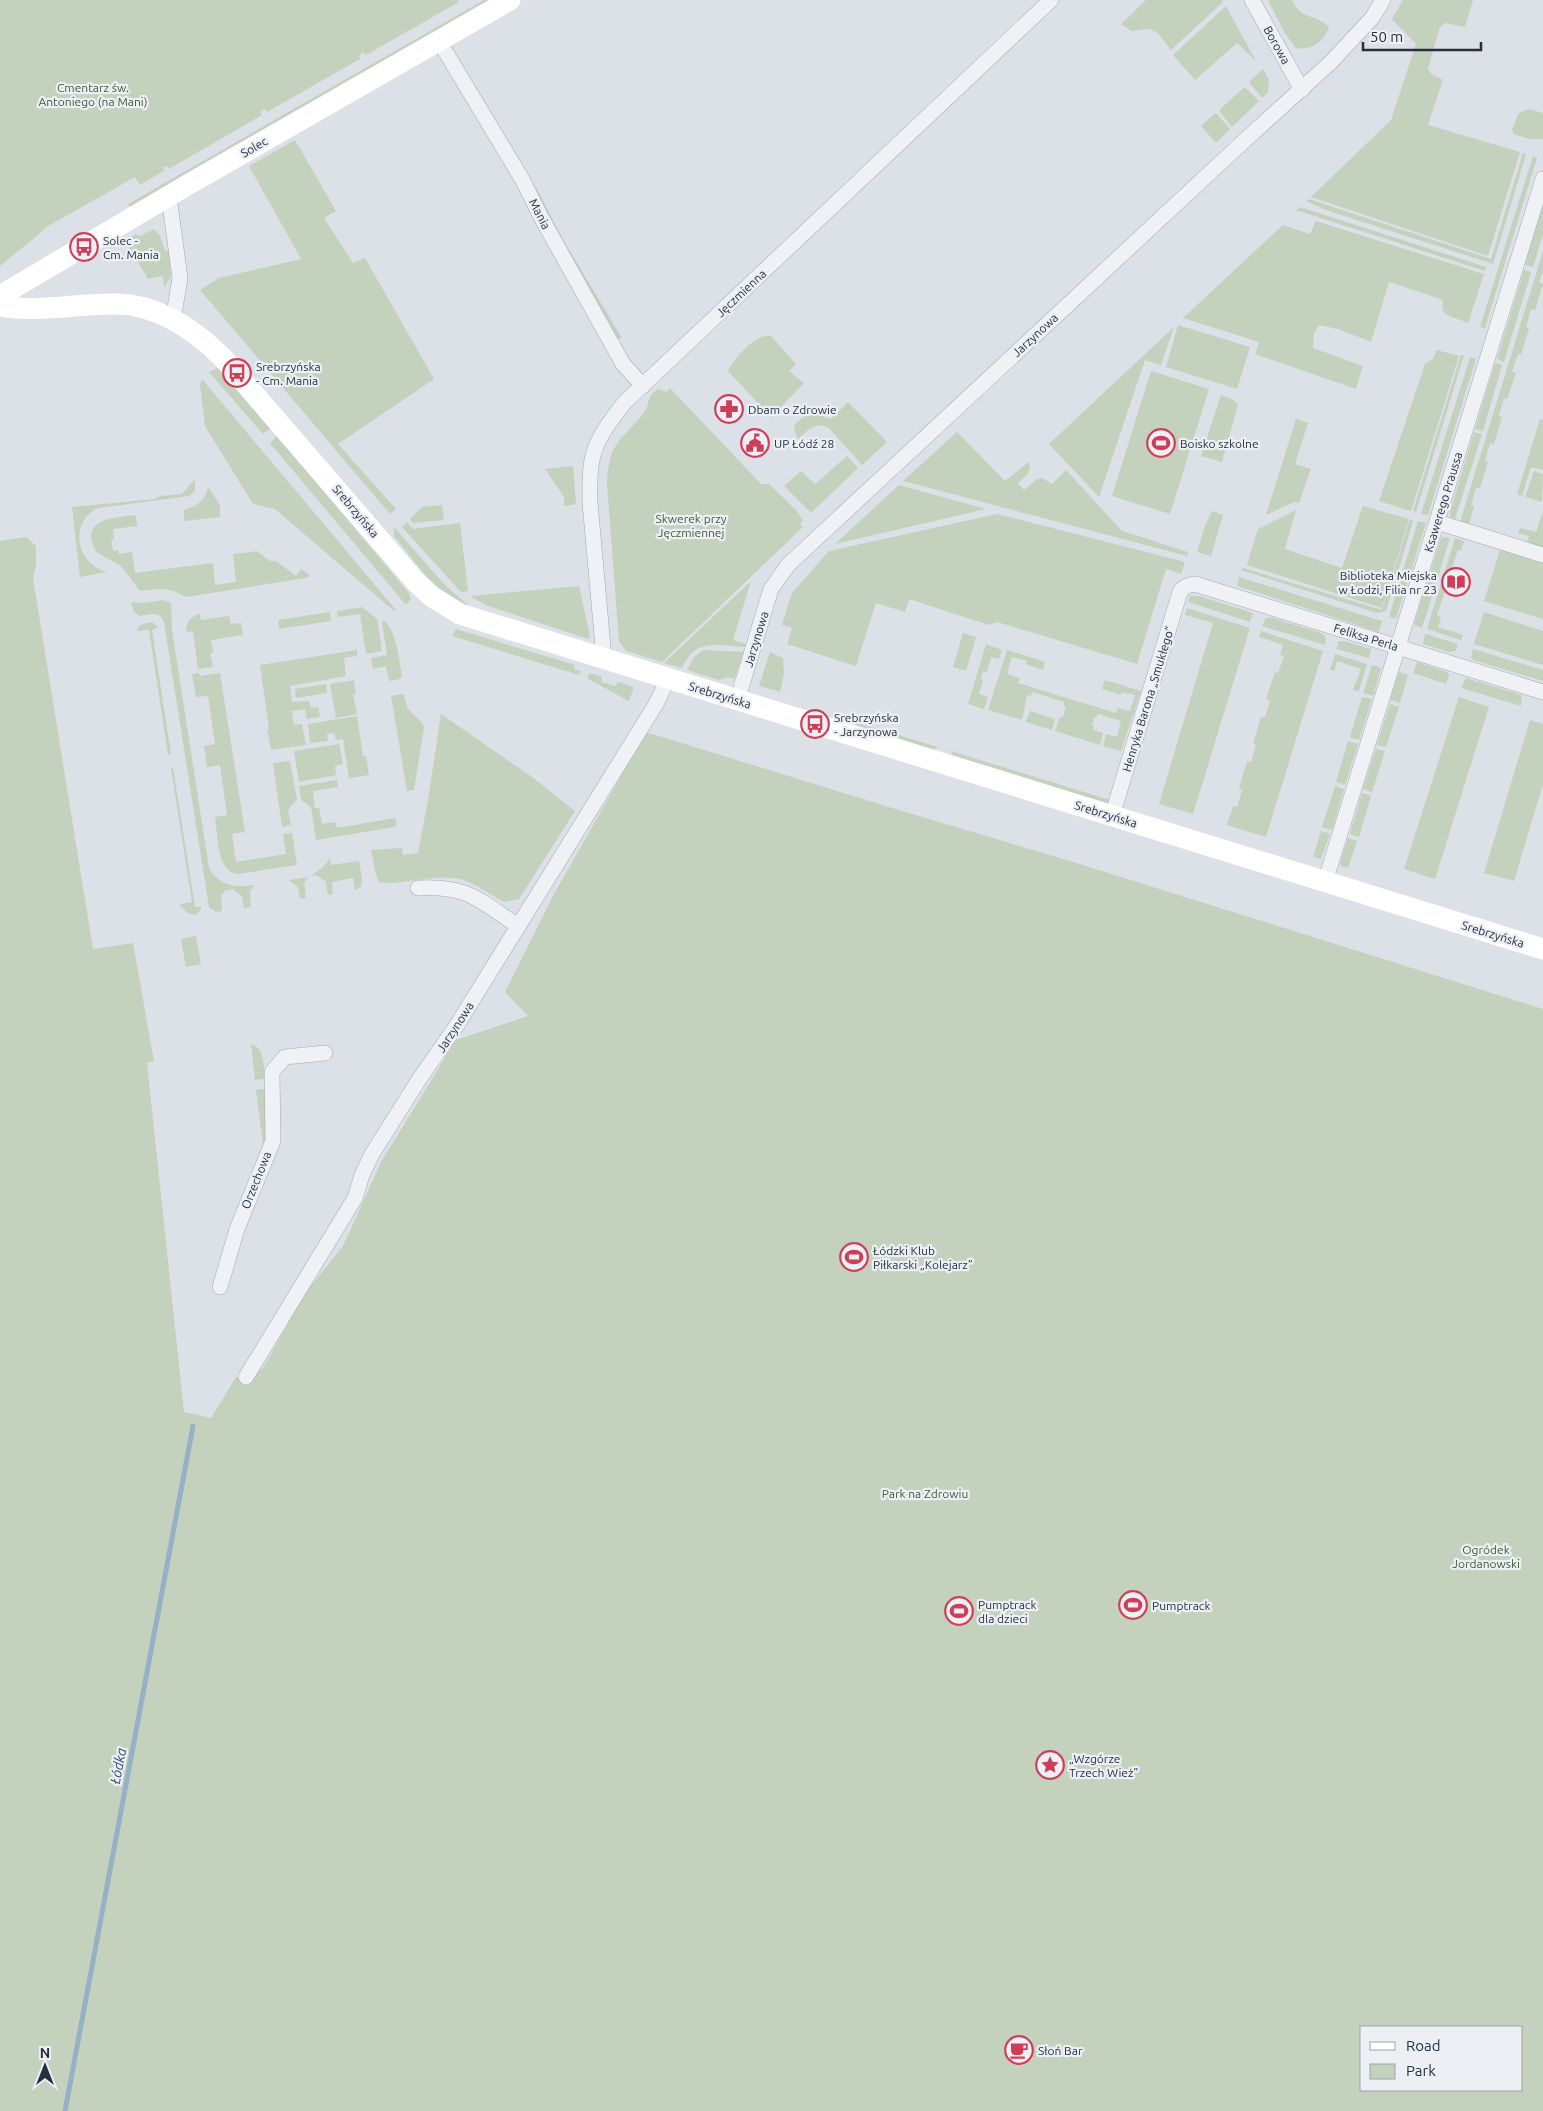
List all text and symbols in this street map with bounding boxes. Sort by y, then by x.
scale bar [1363,20,1480,52]
street label: Borowa [1261,24,1293,66]
text: 50 m [1370,28,1403,45]
park label: Cmentarz św. Antoniego (na Mani) [38,81,148,109]
street label: Solec [238,134,270,160]
street label: Mania [527,197,553,231]
bus stop icon: Solec - Cm. Mania [69,232,99,262]
place label: Solec - Cm. Mania [103,234,159,261]
street label: Jęczmienna [713,267,769,319]
street label: Jarzynowa [1010,311,1060,359]
bus stop icon: Srebrzyńska - Cm. Mania [222,358,252,388]
place label: Srebrzyńska - Cm. Mania [256,360,321,387]
pharmacy icon: Dbam o Zdrowie [714,394,744,424]
place label: Dbam o Zdrowie [748,403,837,416]
public building icon: UP Łódź 28 [740,428,770,458]
sports icon: Boisko szkolne [1146,428,1176,458]
place label: UP Łódź 28 [774,437,834,450]
place label: Boisko szkolne [1180,437,1259,450]
street label: Ksawerego Praussa [1422,450,1464,554]
street label: Srebrzyńska [330,482,382,540]
park label: Skwerek przy Jęczmiennej [655,512,727,539]
library icon: Biblioteka Miejska w Łodzi, Filia nr 23 [1441,567,1471,597]
place label: Biblioteka Miejska w Łodzi, Filia nr 23 [1339,569,1437,596]
street label: Jarzynowa [741,610,771,668]
street label: Feliksa Perla [1332,621,1400,653]
street label: Henryka Barona „Smukłego” [1120,625,1176,773]
street label: Srebrzyńska [687,679,753,711]
bus stop icon: Srebrzyńska - Jarzynowa [800,709,830,739]
place label: Srebrzyńska - Jarzynowa [834,711,899,738]
street label: Srebrzyńska [1073,798,1139,830]
street label: Srebrzyńska [1460,918,1526,950]
street label: Jarzynowa [434,999,476,1055]
street label: Orzechowa [239,1149,273,1211]
sports icon: Łódzki Klub Piłkarski „Kolejarz” [839,1242,869,1272]
place label: Łódzki Klub Piłkarski „Kolejarz” [873,1244,973,1271]
park label: Park na Zdrowiu [882,1487,968,1500]
park label: Ogródek Jordanowski [1452,1543,1520,1570]
sports icon: Pumptrack [1118,1590,1148,1620]
sports icon: Pumptrack dla dzieci [944,1596,974,1626]
place label: Pumptrack dla dzieci [978,1598,1036,1625]
place label: Pumptrack [1152,1599,1210,1612]
water label: Łódka [107,1746,129,1785]
place icon: „Wzgórze Trzech Wież” [1035,1750,1065,1780]
place label: „Wzgórze Trzech Wież” [1069,1752,1138,1779]
legend [1360,2026,1523,2091]
cafe icon: Słoń Bar [1004,2035,1034,2065]
text: Road [1406,2037,1441,2054]
north arrow [20,2041,70,2091]
place label: Słoń Bar [1038,2044,1083,2057]
text: N [40,2045,50,2061]
text: Park [1406,2062,1436,2079]

